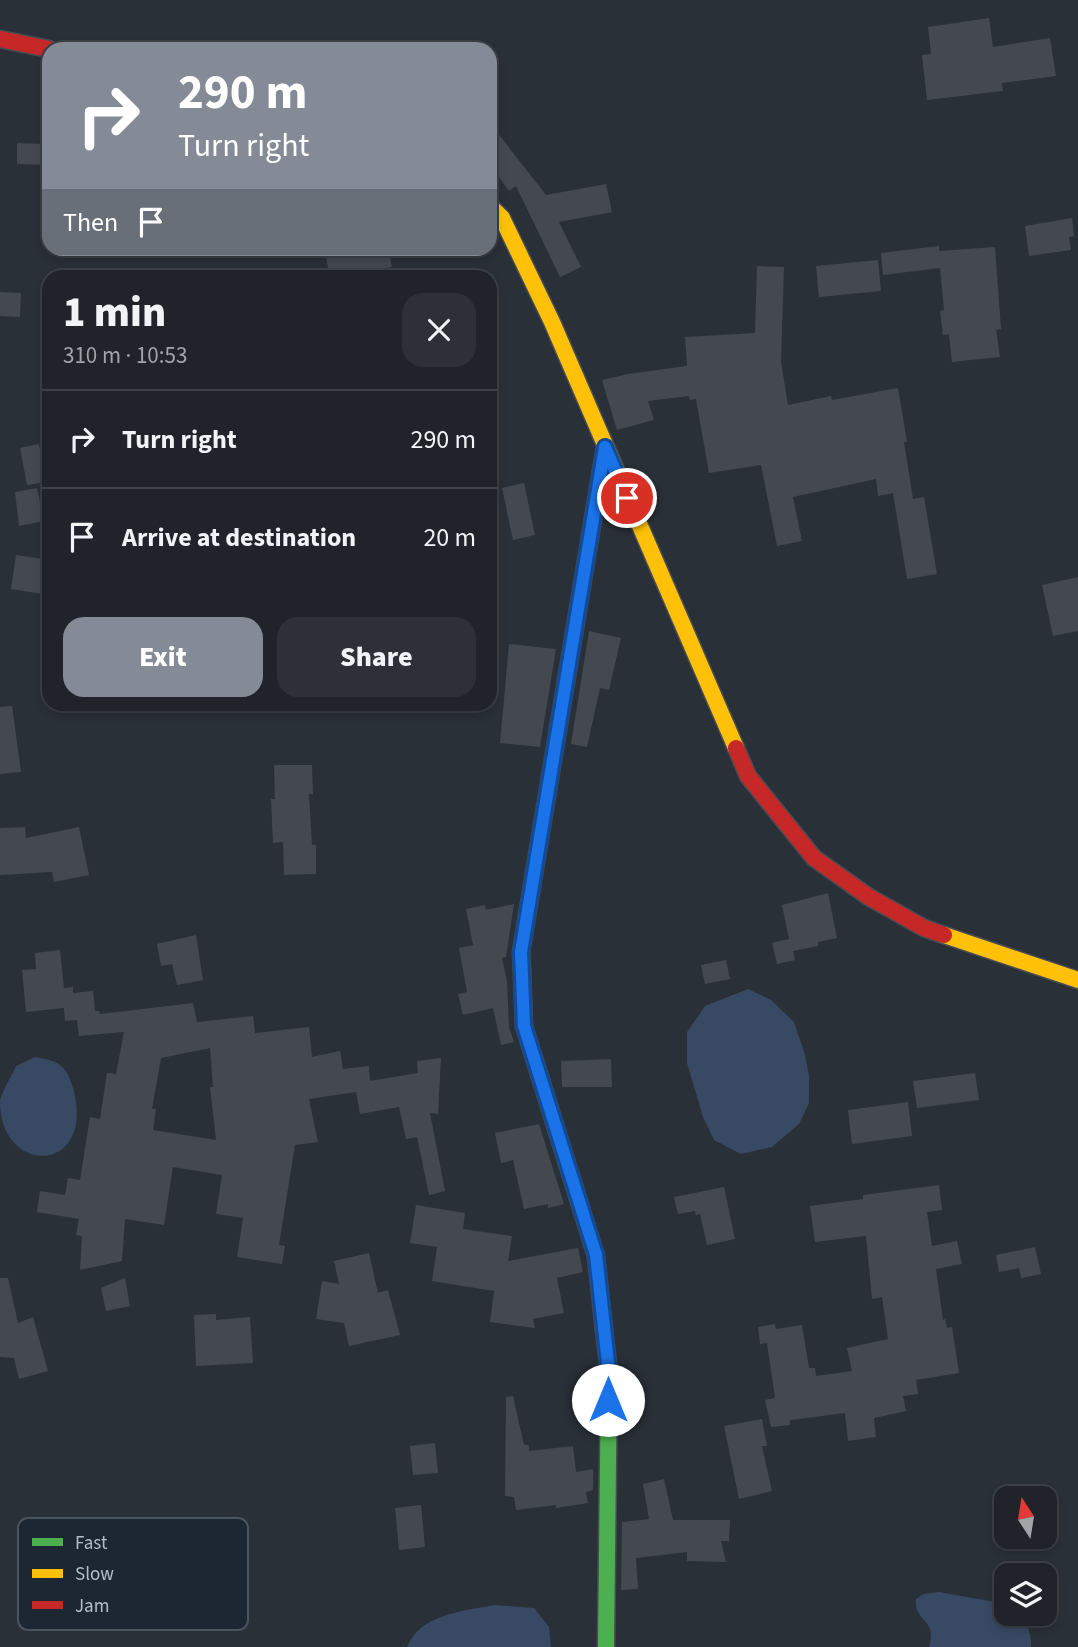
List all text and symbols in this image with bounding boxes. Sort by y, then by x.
text: 290 m [178,58,307,128]
icon: right [63,70,154,161]
text: Turn right [178,123,309,169]
icon: arrive [132,203,170,241]
text: Then [63,204,118,241]
text: 1 min [63,283,166,343]
button: close [402,293,476,367]
text: 310 m · 10:53 [63,339,187,372]
icon: right [63,420,101,458]
text: Turn right [122,421,237,458]
text: 290 m [410,421,476,458]
pin [597,468,657,528]
icon: arrive [608,479,646,517]
icon: arrive [63,518,101,556]
text: Arrive at destination [122,519,356,556]
text: 20 m [423,519,476,556]
button: Exit [63,617,263,697]
button: Share [277,617,476,697]
position arrow [571,1363,645,1437]
north arrow [994,1486,1057,1549]
map controls [994,1486,1057,1626]
legend [18,1518,248,1630]
text: Fast [75,1530,108,1557]
text: Slow [75,1561,114,1588]
button: layers [994,1563,1057,1626]
text: Jam [75,1593,109,1620]

